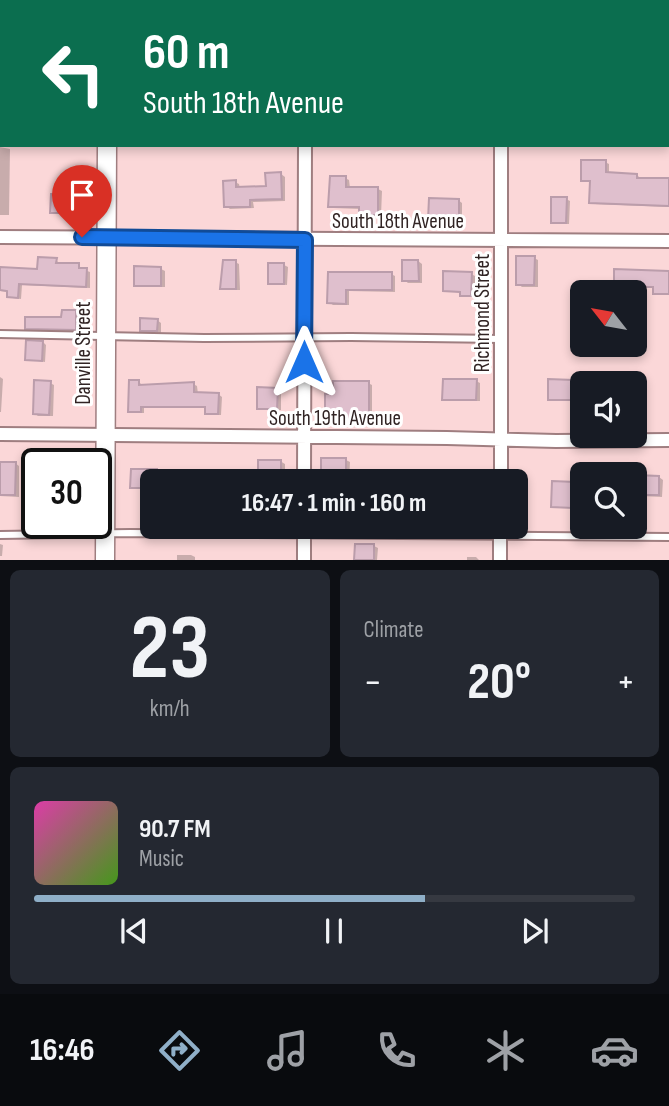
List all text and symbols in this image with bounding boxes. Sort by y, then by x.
text: 60 m [143,24,230,83]
icon: left [28,28,119,119]
text: South 18th Avenue [143,84,344,123]
pin [52,165,112,237]
icon: arrive [63,176,101,214]
street label: South 18th Avenue [332,209,464,234]
street label: Richmond Street [470,254,495,372]
north arrow [570,280,648,357]
map controls [570,280,647,539]
street label: Danville Street [71,301,96,405]
position arrow [267,325,341,399]
button: sound [570,371,647,448]
street label: South 19th Avenue [269,406,401,431]
speed limit sign: 30 [21,448,112,539]
button: search [570,462,647,539]
text: 16:47 · 1 min · 160 m [242,488,426,519]
text: 23 [129,595,210,704]
text: Climate [364,616,423,644]
text: 20° [467,651,531,714]
text: − [364,660,382,705]
text: + [616,660,635,705]
text: km/h [150,695,190,723]
text: 90.7 FM [139,814,211,845]
text: Music [139,845,184,873]
icon: previous [115,912,153,950]
icon: pause [315,912,353,950]
icon: next [516,912,554,950]
icon: directions [155,1026,204,1075]
icon: music [263,1026,312,1075]
icon: phone [372,1026,421,1075]
icon: climate [481,1026,530,1075]
icon: car [590,1026,639,1075]
text: 16:46 [30,1031,95,1070]

